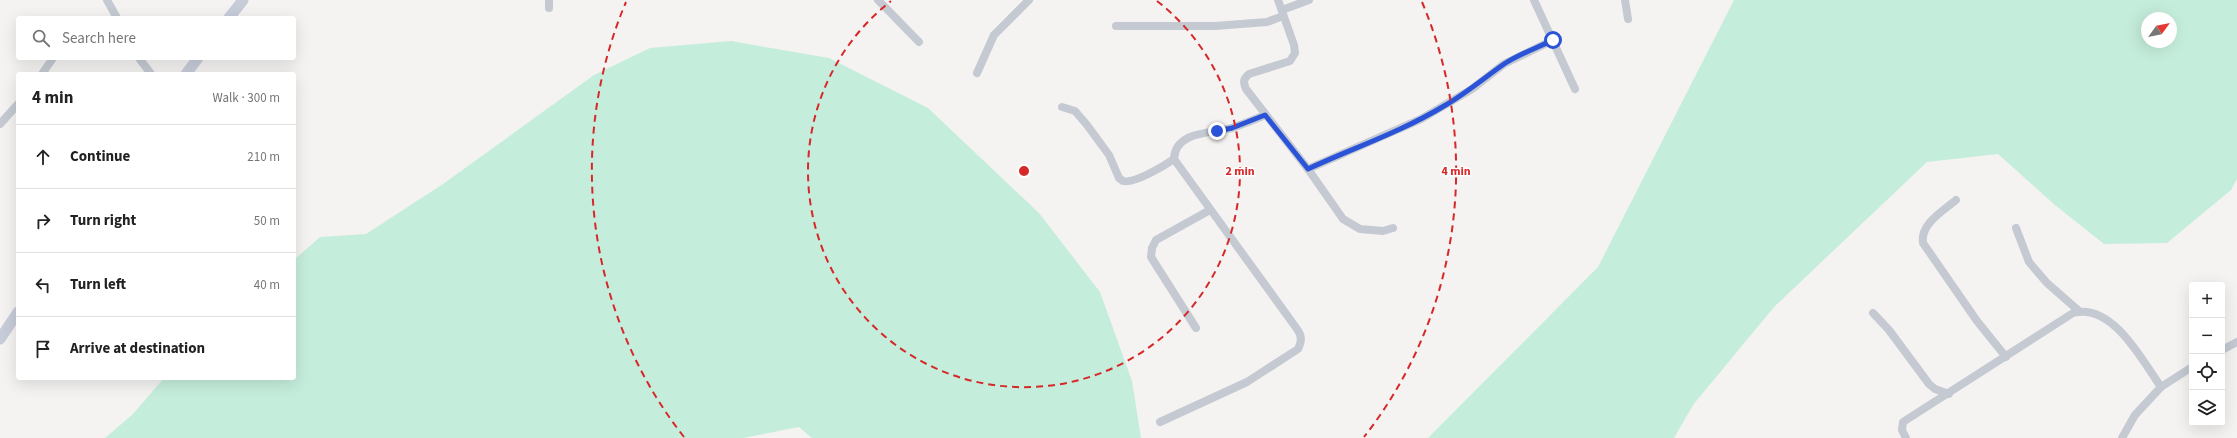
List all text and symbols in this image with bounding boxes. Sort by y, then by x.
north arrow [2141,12,2177,48]
search box [16,16,296,60]
icon: search [30,27,52,49]
text: Search here [62,28,136,49]
route start [1544,31,1562,49]
text: 4 min [32,86,73,110]
text: Walk · 300 m [212,89,280,107]
route end [1208,122,1226,140]
icon: ahead [32,146,54,168]
text: Continue [70,146,130,167]
text: 210 m [247,148,280,166]
text: 2 min [1225,163,1255,180]
text: 4 min [1441,163,1471,180]
centre of rings [1017,164,1031,178]
icon: right [32,210,54,232]
text: Turn right [70,210,136,231]
text: 50 m [254,212,280,230]
icon: left [32,274,54,296]
text: Turn left [70,274,126,295]
text: 40 m [254,276,280,294]
map controls [2189,282,2225,426]
button: + [2189,282,2225,318]
button: − [2189,318,2225,354]
icon: arrive [32,338,54,360]
text: Arrive at destination [70,338,205,359]
button: locate [2189,354,2225,390]
button: layers [2189,390,2225,426]

